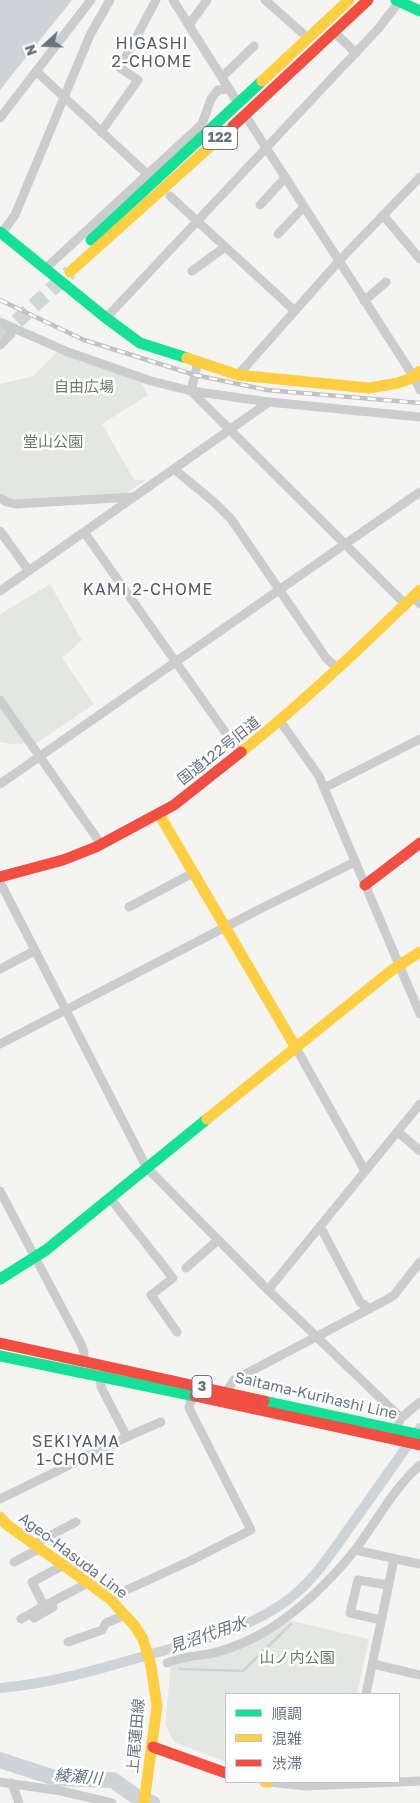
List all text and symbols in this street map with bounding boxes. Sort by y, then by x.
north arrow [20,20,70,70]
district label: HIGASHI 2-CHOME [111,34,193,72]
text: N [21,42,40,58]
road number: 122 [202,126,238,150]
park label: 自由広場 [54,378,114,396]
park label: 堂山公園 [23,433,83,451]
district label: KAMI 2-CHOME [81,580,215,600]
street label: 国道122号旧道 [174,713,264,789]
street label: Saitama-Kurihashi Line [233,1369,399,1423]
road number: 3 [192,1375,212,1398]
district label: SEKIYAMA 1-CHOME [31,1432,121,1470]
street label: Ageo-Hasuda Line [15,1509,131,1603]
water label: 見沼代用水 [167,1613,249,1657]
park label: 山ノ内公園 [260,1649,334,1667]
legend [225,1693,400,1783]
street label: 上尾蓮田線 [124,1698,148,1774]
text: 順調 [272,1704,302,1722]
text: 混雑 [272,1729,302,1747]
text: 渋滞 [272,1754,302,1772]
water label: 綾瀬川 [53,1765,103,1789]

